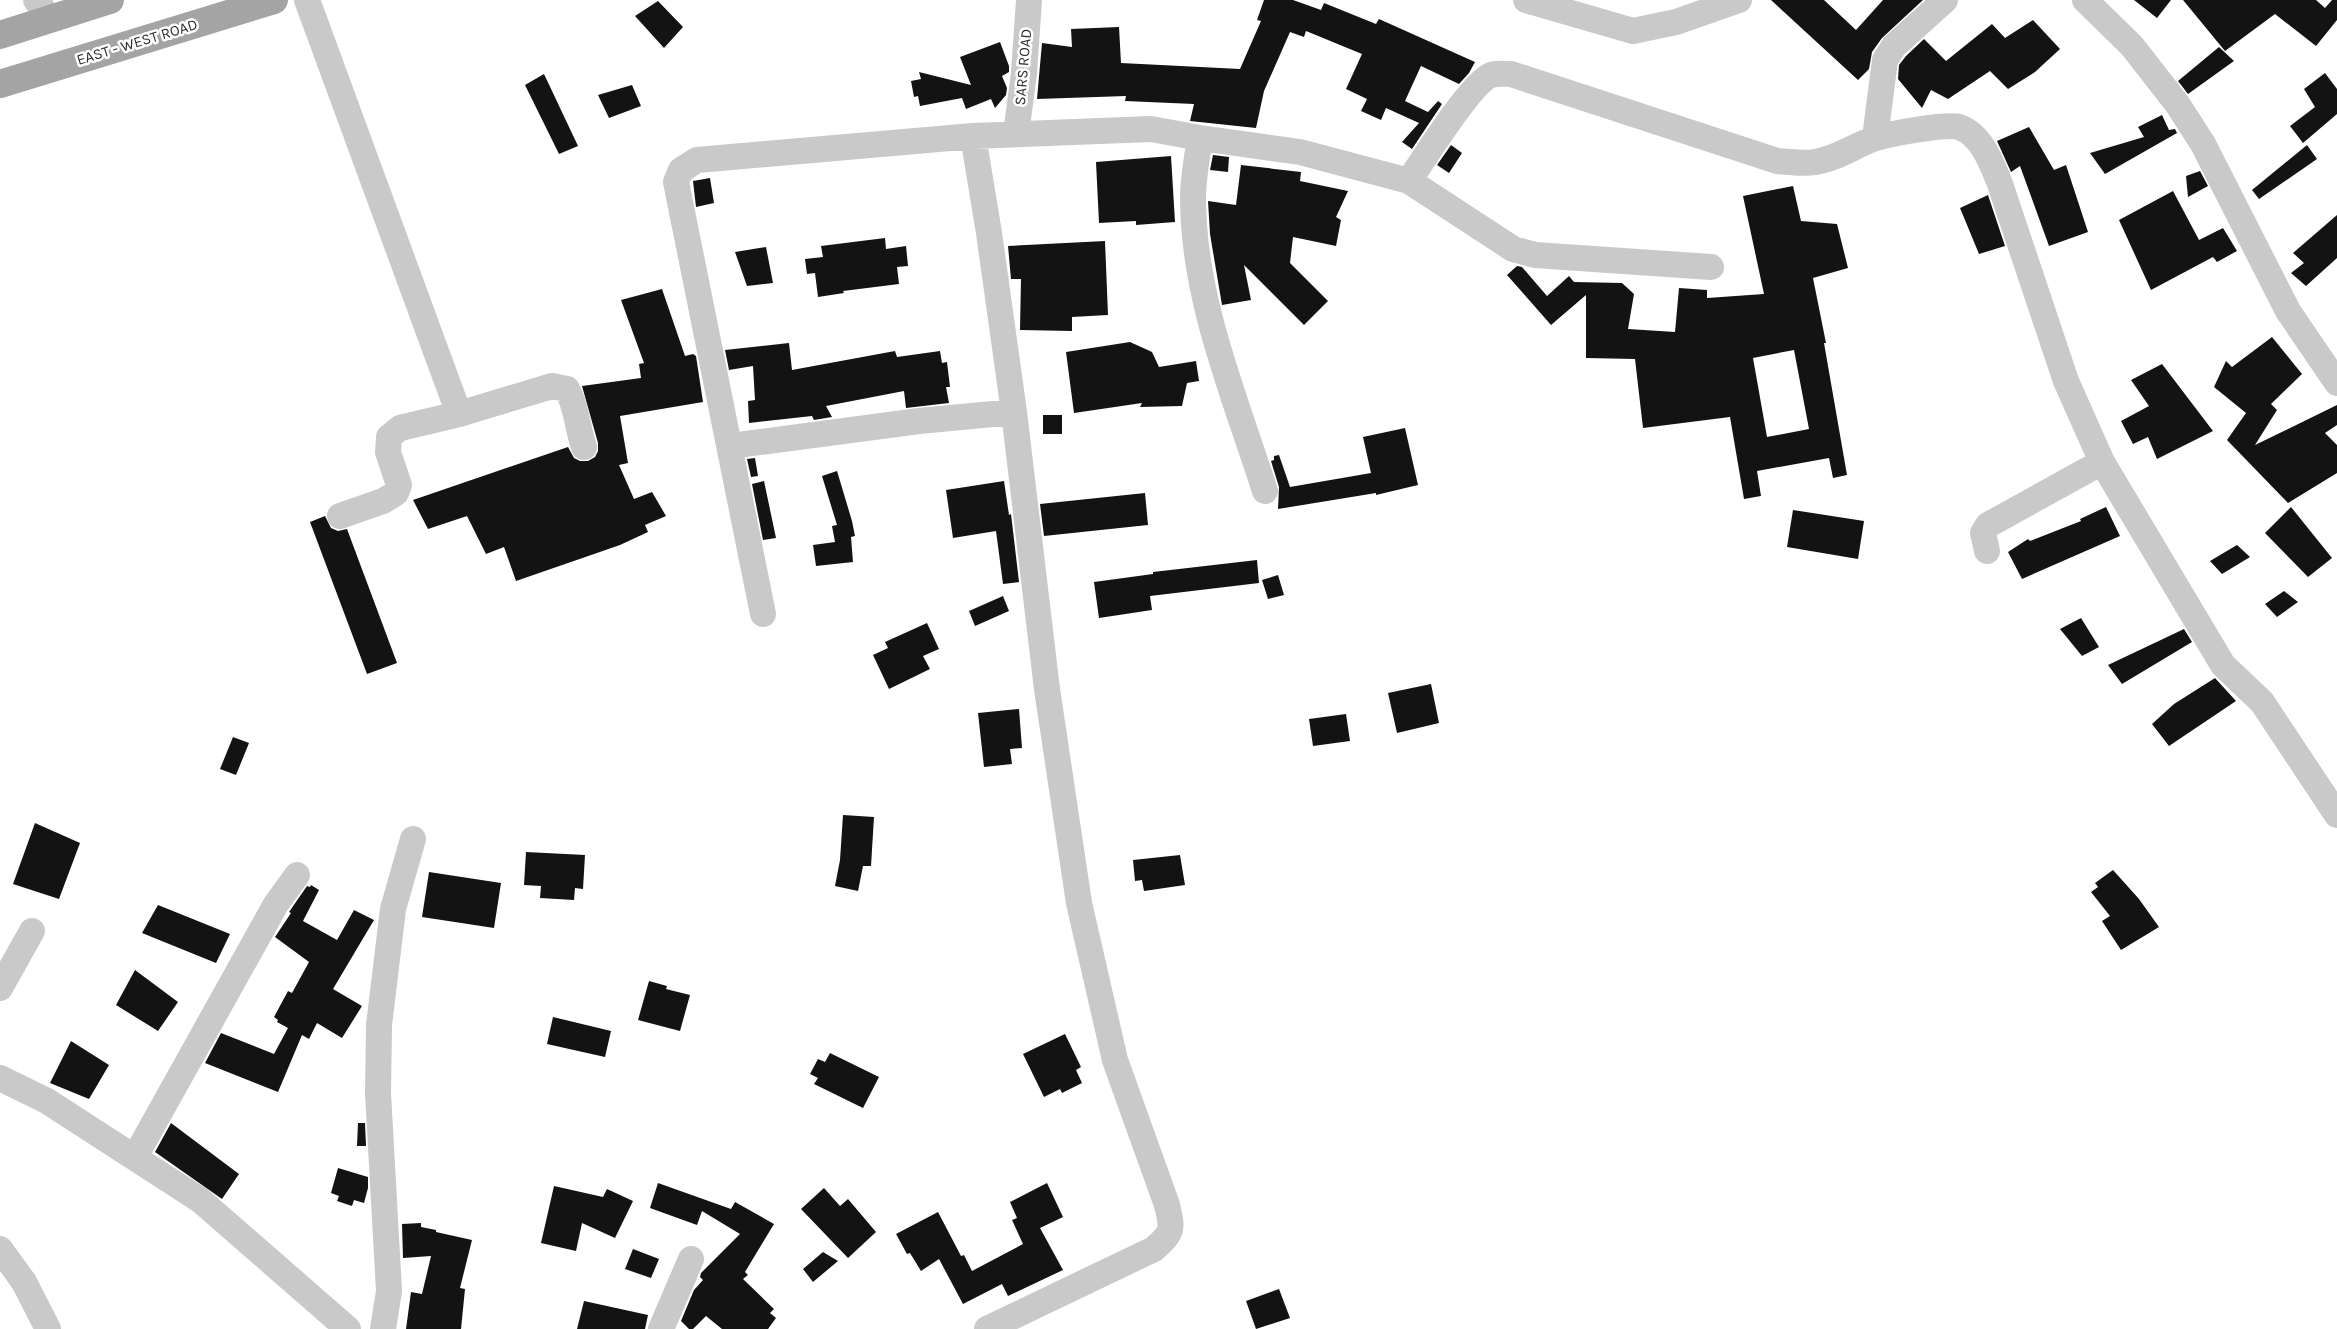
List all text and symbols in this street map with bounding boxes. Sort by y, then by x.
street label: EAST - WEST ROAD [74,15,200,69]
street label: SARS ROAD [1011,28,1035,106]

